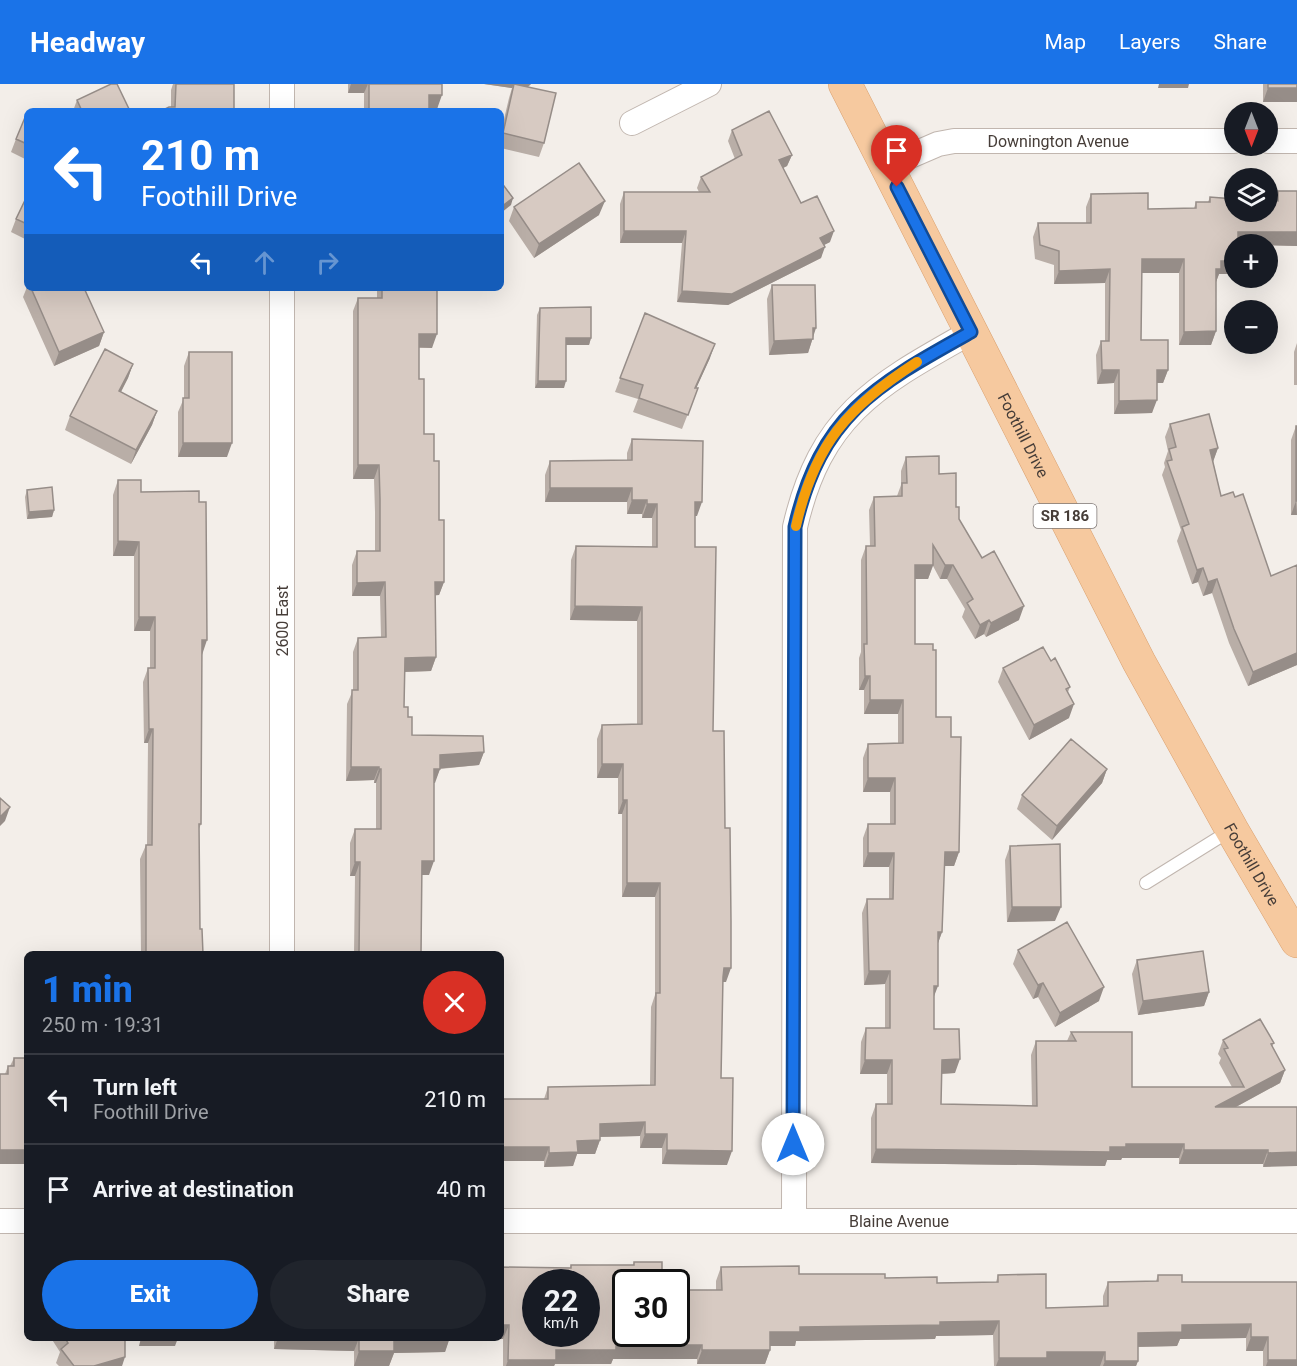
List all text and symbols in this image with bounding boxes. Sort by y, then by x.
text: Headway [30,26,145,59]
text: Map [1044,30,1086,54]
text: Layers [1119,30,1180,54]
text: Share [1213,30,1267,54]
north arrow [1224,102,1278,156]
map controls [1224,102,1278,354]
pin [871,125,922,187]
text: 210 m [141,131,260,180]
icon: left [42,132,120,210]
street label: Downington Avenue [987,132,1129,151]
icon: arrive [880,134,913,167]
button: layers [1224,168,1278,222]
text: Foothill Drive [141,181,297,213]
button: + [1224,234,1278,288]
icon: left [185,246,218,279]
icon: ahead [248,246,281,279]
icon: right [311,246,344,279]
button: − [1224,300,1278,354]
street label: Foothill Drive [994,390,1053,481]
road number: SR 186 [1034,504,1096,528]
street label: 2600 East [273,585,292,657]
street label: Foothill Drive [1220,820,1283,909]
text: 1 min [42,969,133,1011]
button: close [423,971,486,1034]
text: 250 m · 19:31 [42,1013,163,1037]
text: Turn left [93,1075,177,1100]
icon: left [42,1083,75,1116]
text: 210 m [424,1087,486,1112]
text: Foothill Drive [93,1100,209,1124]
position arrow [761,1112,825,1176]
icon: arrive [42,1173,75,1206]
text: Arrive at destination [93,1177,294,1202]
text: 40 m [437,1177,486,1202]
street label: Blaine Avenue [849,1212,949,1231]
button: Exit [42,1260,258,1329]
button: Share [270,1260,486,1329]
speed limit sign: 30 [612,1269,690,1347]
text: 22 [544,1283,578,1318]
text: km/h [543,1314,579,1332]

